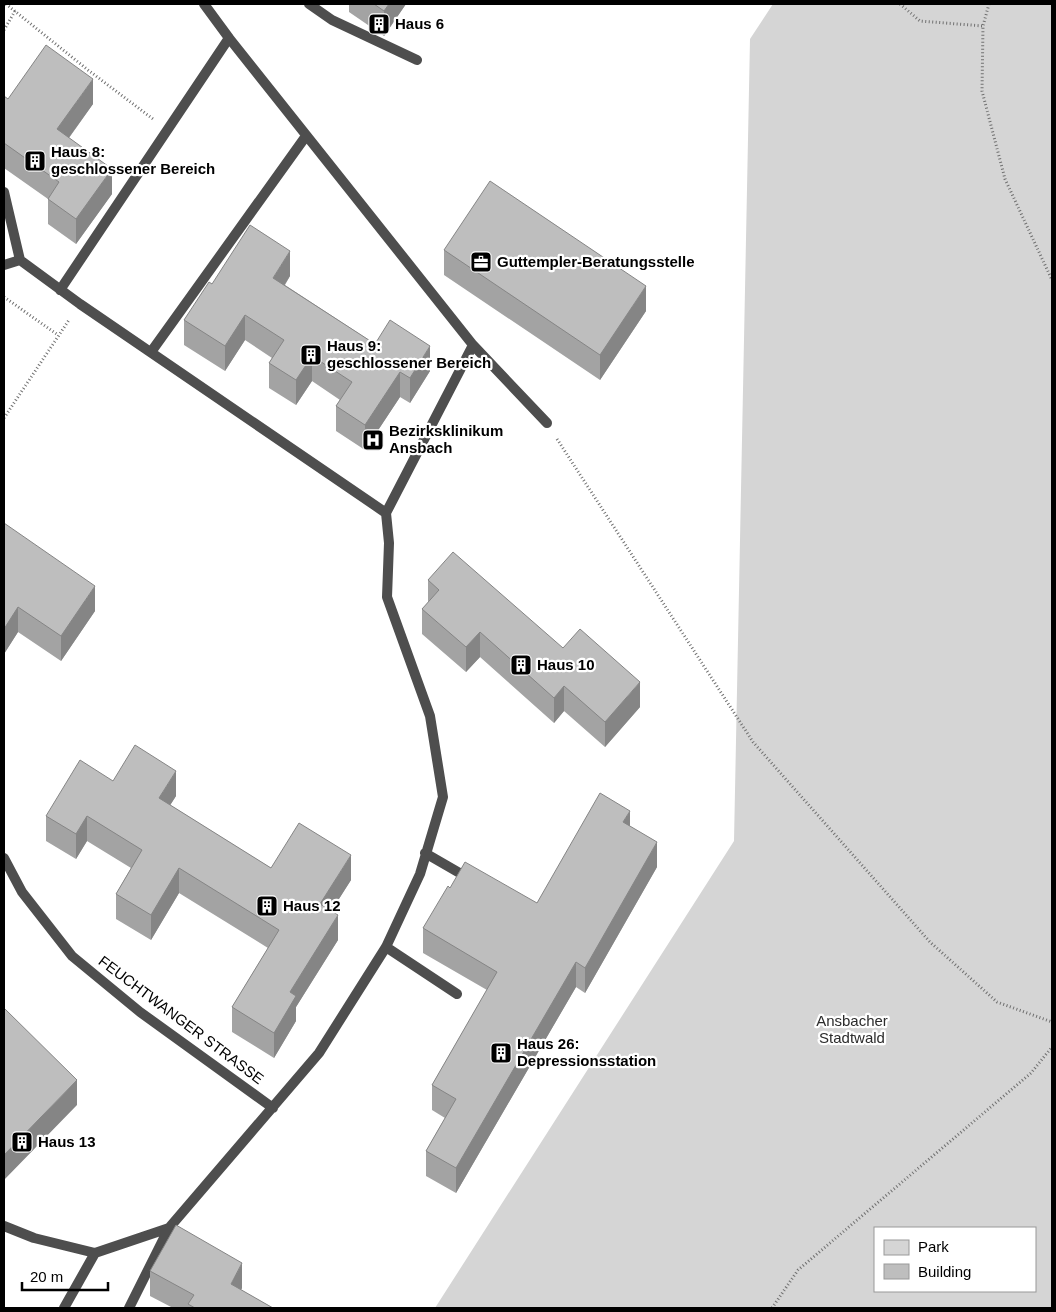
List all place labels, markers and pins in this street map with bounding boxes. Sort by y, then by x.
building icon: Haus 6 [367,12,391,36]
place label: Haus 6 [395,15,444,32]
place label: Haus 8: geschlossener Bereich [51,143,215,177]
building icon: Haus 8: geschlossener Bereich [23,149,47,173]
office icon: Guttempler-Beratungsstelle [469,250,493,274]
place label: Guttempler-Beratungsstelle [497,253,695,270]
place label: Haus 9: geschlossener Bereich [327,337,491,371]
building icon: Haus 9: geschlossener Bereich [299,343,323,367]
place label: Bezirksklinikum Ansbach [389,422,503,456]
hospital icon: Bezirksklinikum Ansbach [361,428,385,452]
building icon: Haus 10 [509,653,533,677]
place label: Haus 10 [537,656,595,673]
building icon: Haus 12 [255,894,279,918]
place label: Haus 12 [283,897,341,914]
place label: Haus 26: Depressionsstation [517,1035,656,1069]
building icon: Haus 26: Depressionsstation [489,1041,513,1065]
building icon: Haus 13 [10,1130,34,1154]
place label: Haus 13 [38,1133,96,1150]

